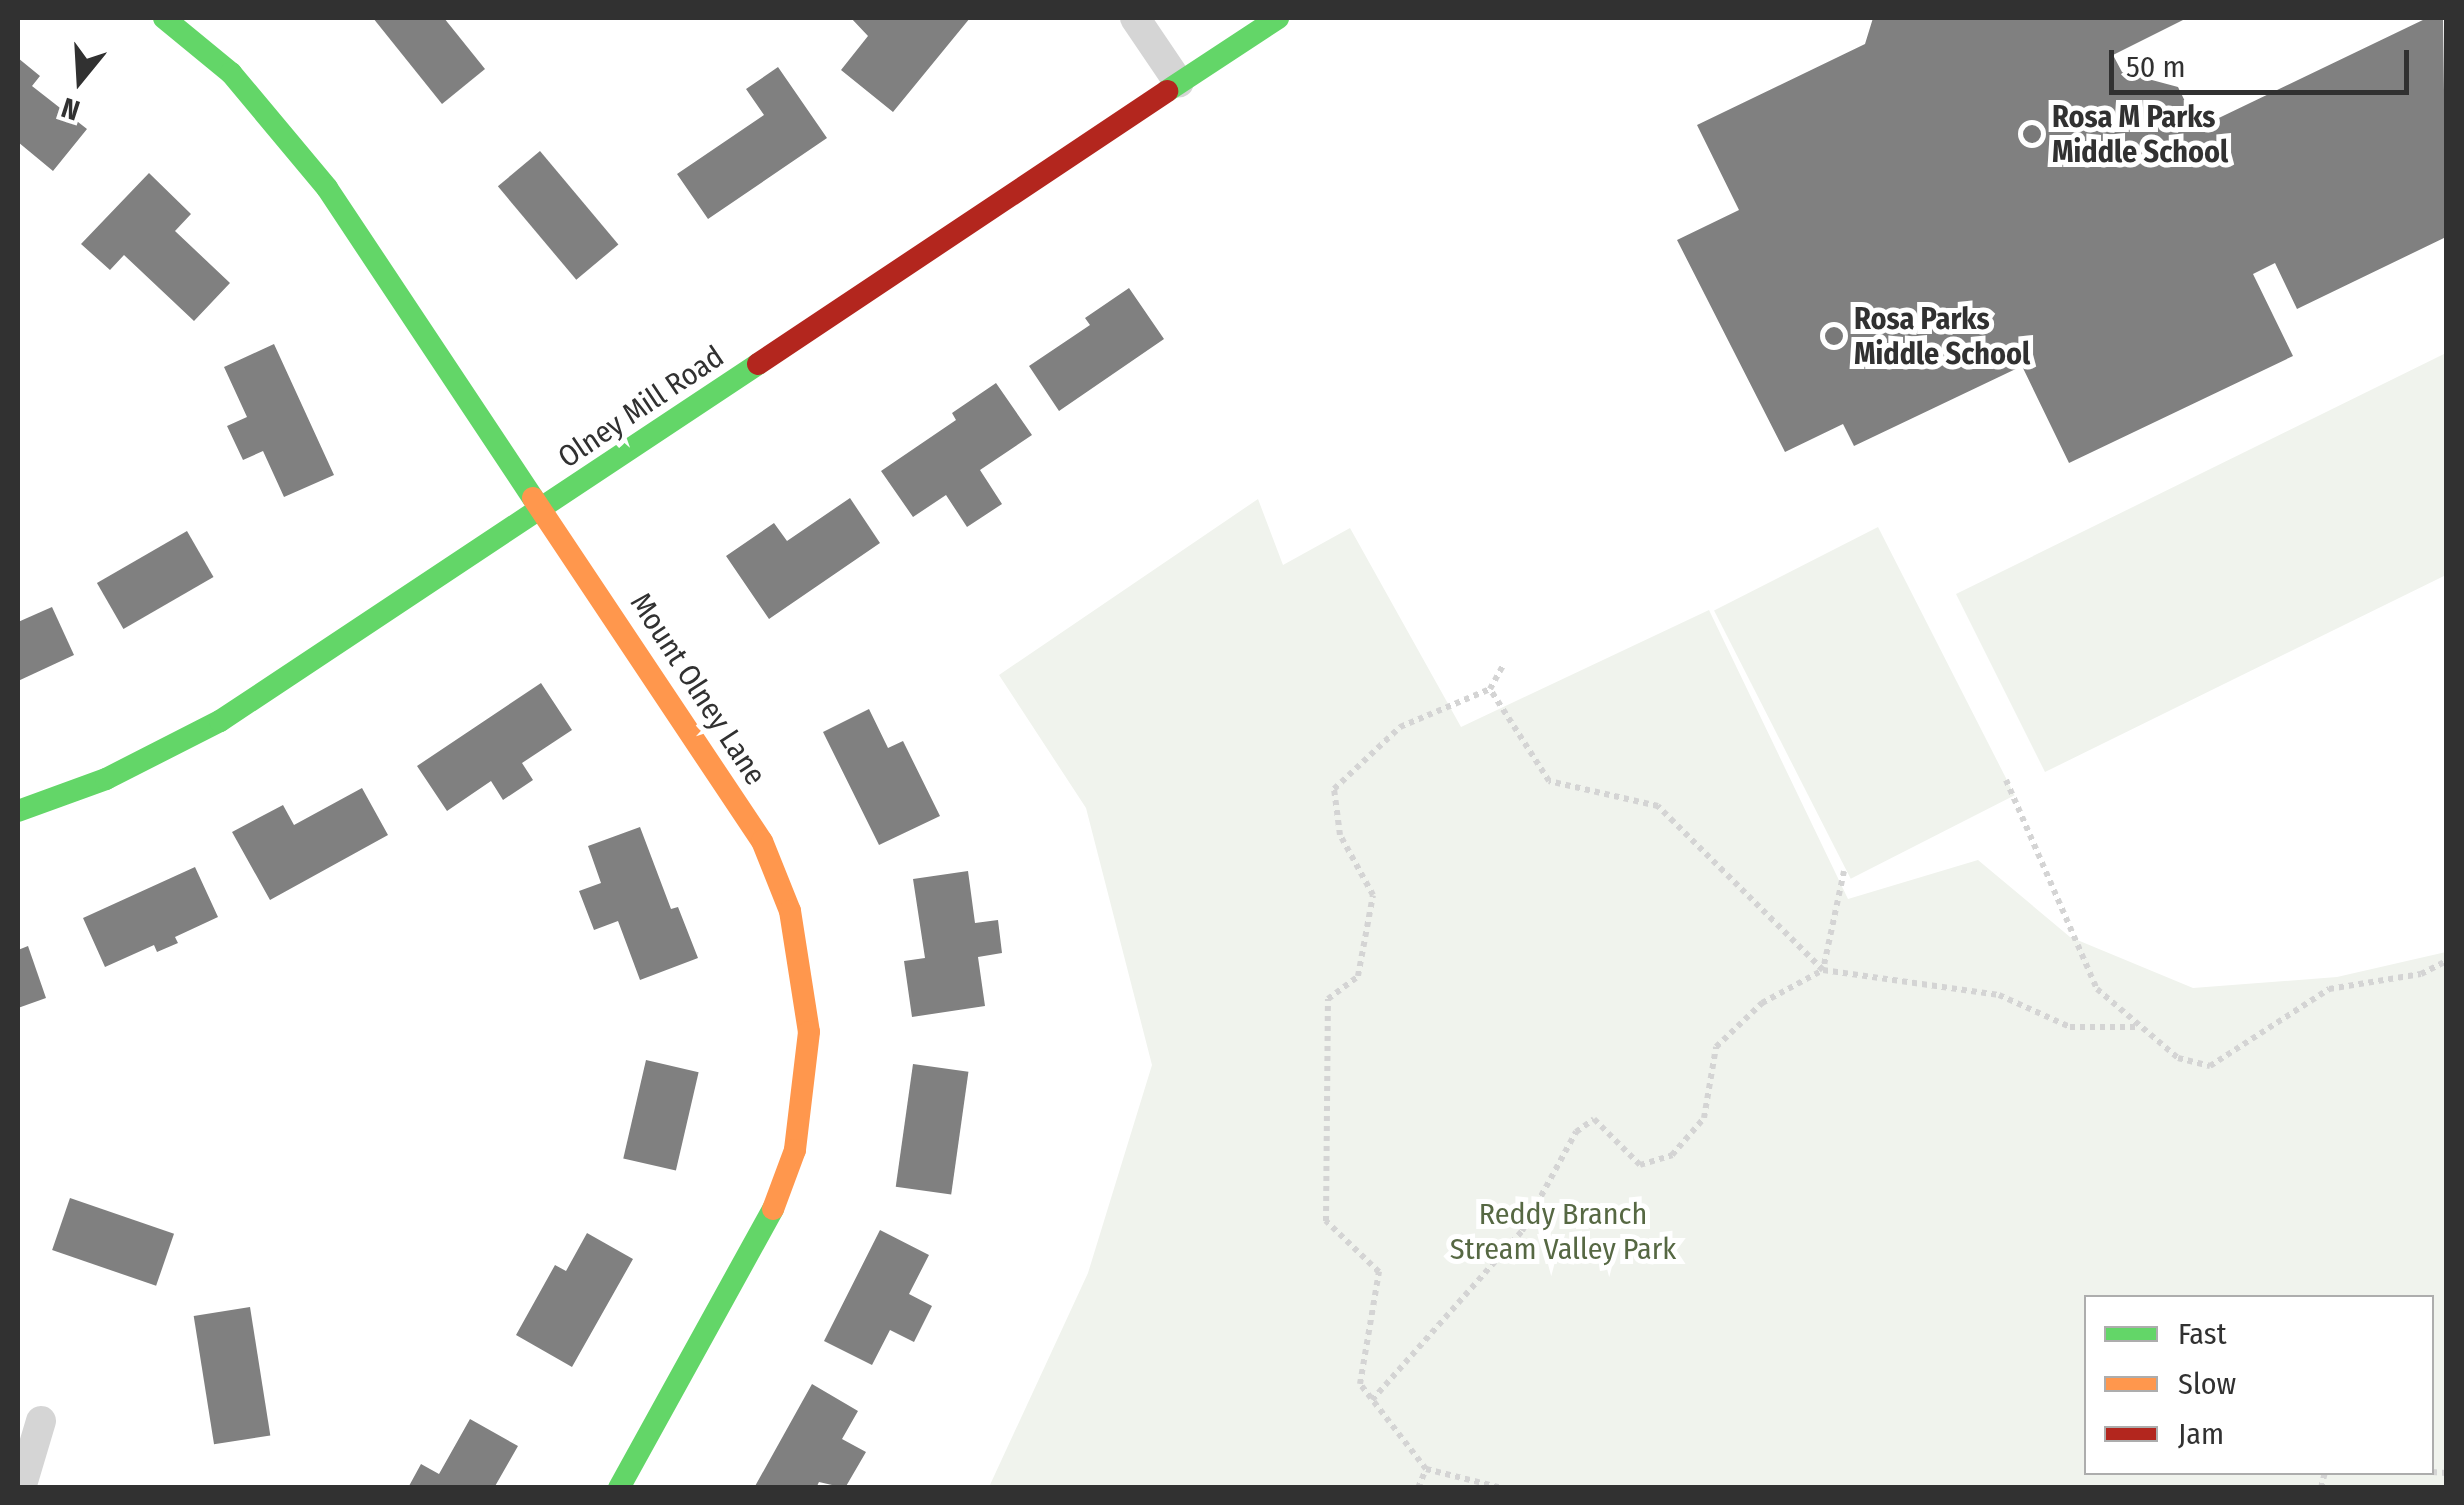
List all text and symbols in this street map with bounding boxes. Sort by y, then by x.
north arrow [30,30,130,130]
scale bar [2114,30,2414,92]
text: 50 m [2126,49,2186,85]
text: N [57,91,84,127]
place label: Rosa M Parks Middle School [2052,99,2228,170]
marker: Rosa M Parks Middle School [2021,123,2043,145]
place label: Rosa Parks Middle School [1854,301,2030,372]
marker: Rosa Parks Middle School [1823,325,1845,347]
street label: Olney Mill Road [551,338,731,476]
street label: Mount Olney Lane [623,586,773,792]
park label: Reddy Branch Stream Valley Park [1450,1196,1676,1266]
legend [2084,1295,2434,1475]
text: Fast [2178,1316,2226,1352]
text: Slow [2178,1366,2236,1402]
text: Jam [2178,1416,2224,1452]

